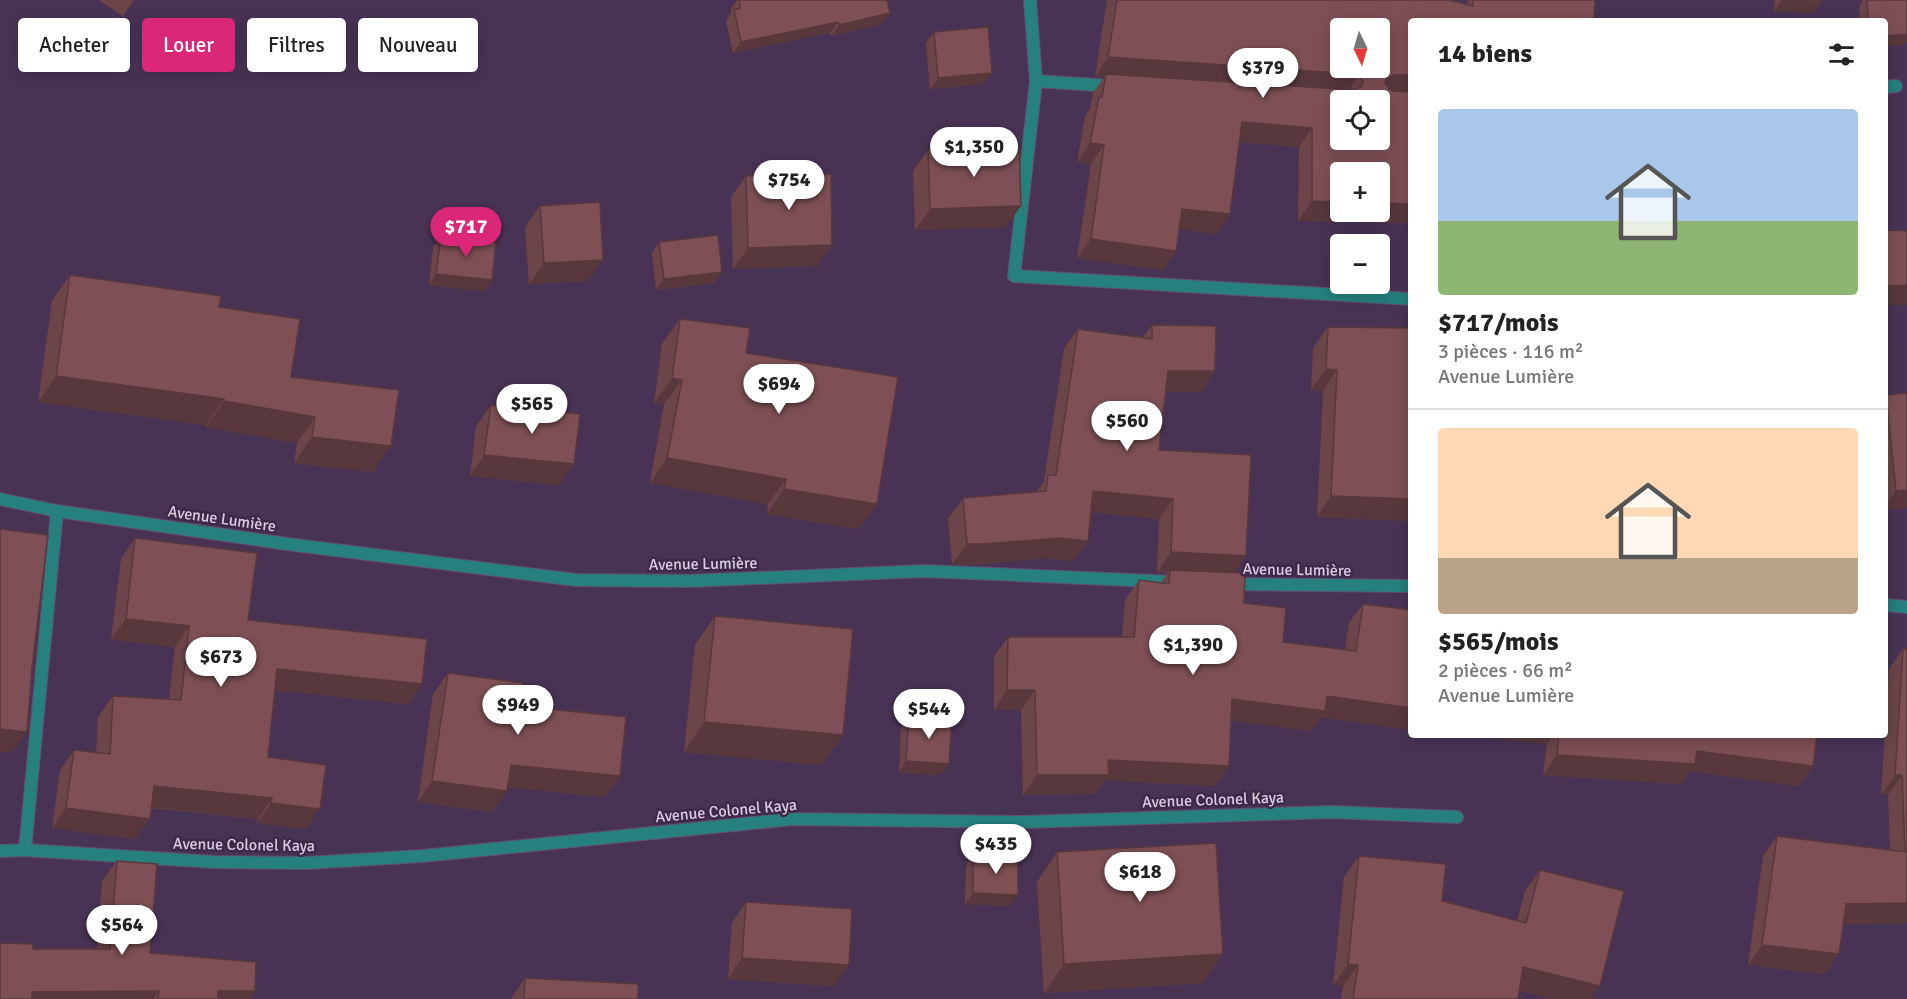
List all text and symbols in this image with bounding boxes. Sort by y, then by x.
chip: Acheter [18,18,130,72]
chip: Louer [142,18,235,72]
chip: Filtres [247,18,346,72]
chip: Nouveau [358,18,478,72]
north arrow [1330,18,1390,78]
map controls [1330,18,1390,294]
text: 14 biens [1438,38,1532,70]
icon: filters [1825,38,1858,71]
pin: $379 [1227,48,1299,99]
text: $379 [1241,55,1285,80]
button: locate [1330,90,1390,150]
pin: $1,350 [925,127,1023,178]
text: $1,350 [944,134,1004,159]
icon: home [1594,148,1702,256]
pin: $754 [753,160,825,211]
button: + [1330,162,1390,222]
text: $754 [767,167,811,192]
pin: $717 [430,207,502,258]
text: $717 [444,214,488,239]
button: − [1330,234,1390,294]
text: $717/mois [1438,307,1559,339]
text: 3 pièces · 116 m² [1438,339,1583,364]
pin: $694 [743,364,815,415]
text: Avenue Lumière [1438,364,1574,389]
text: $694 [757,371,801,396]
pin: $565 [496,384,568,435]
text: $565 [510,391,554,416]
pin: $560 [1091,401,1163,452]
text: $560 [1105,408,1149,433]
icon: home [1594,467,1702,575]
street label: Avenue Lumière [167,502,277,536]
street label: Avenue Lumière [648,553,758,575]
street label: Avenue Lumière [1242,559,1352,581]
pin: $1,390 [1144,625,1242,676]
text: $565/mois [1438,626,1559,658]
text: $1,390 [1163,632,1223,657]
pin: $673 [185,637,257,688]
text: $673 [199,644,243,669]
text: 2 pièces · 66 m² [1438,658,1573,683]
text: Avenue Lumière [1438,683,1574,708]
pin: $949 [482,685,554,736]
pin: $544 [893,689,965,740]
text: $949 [496,692,540,717]
text: $544 [907,696,951,721]
street label: Avenue Colonel Kaya [1142,788,1284,812]
street label: Avenue Colonel Kaya [654,795,798,827]
pin: $435 [960,824,1032,875]
text: $435 [974,831,1018,856]
street label: Avenue Colonel Kaya [173,834,315,856]
pin: $618 [1104,852,1176,903]
text: $618 [1118,859,1162,884]
pin: $564 [86,905,158,956]
text: $564 [100,912,144,937]

